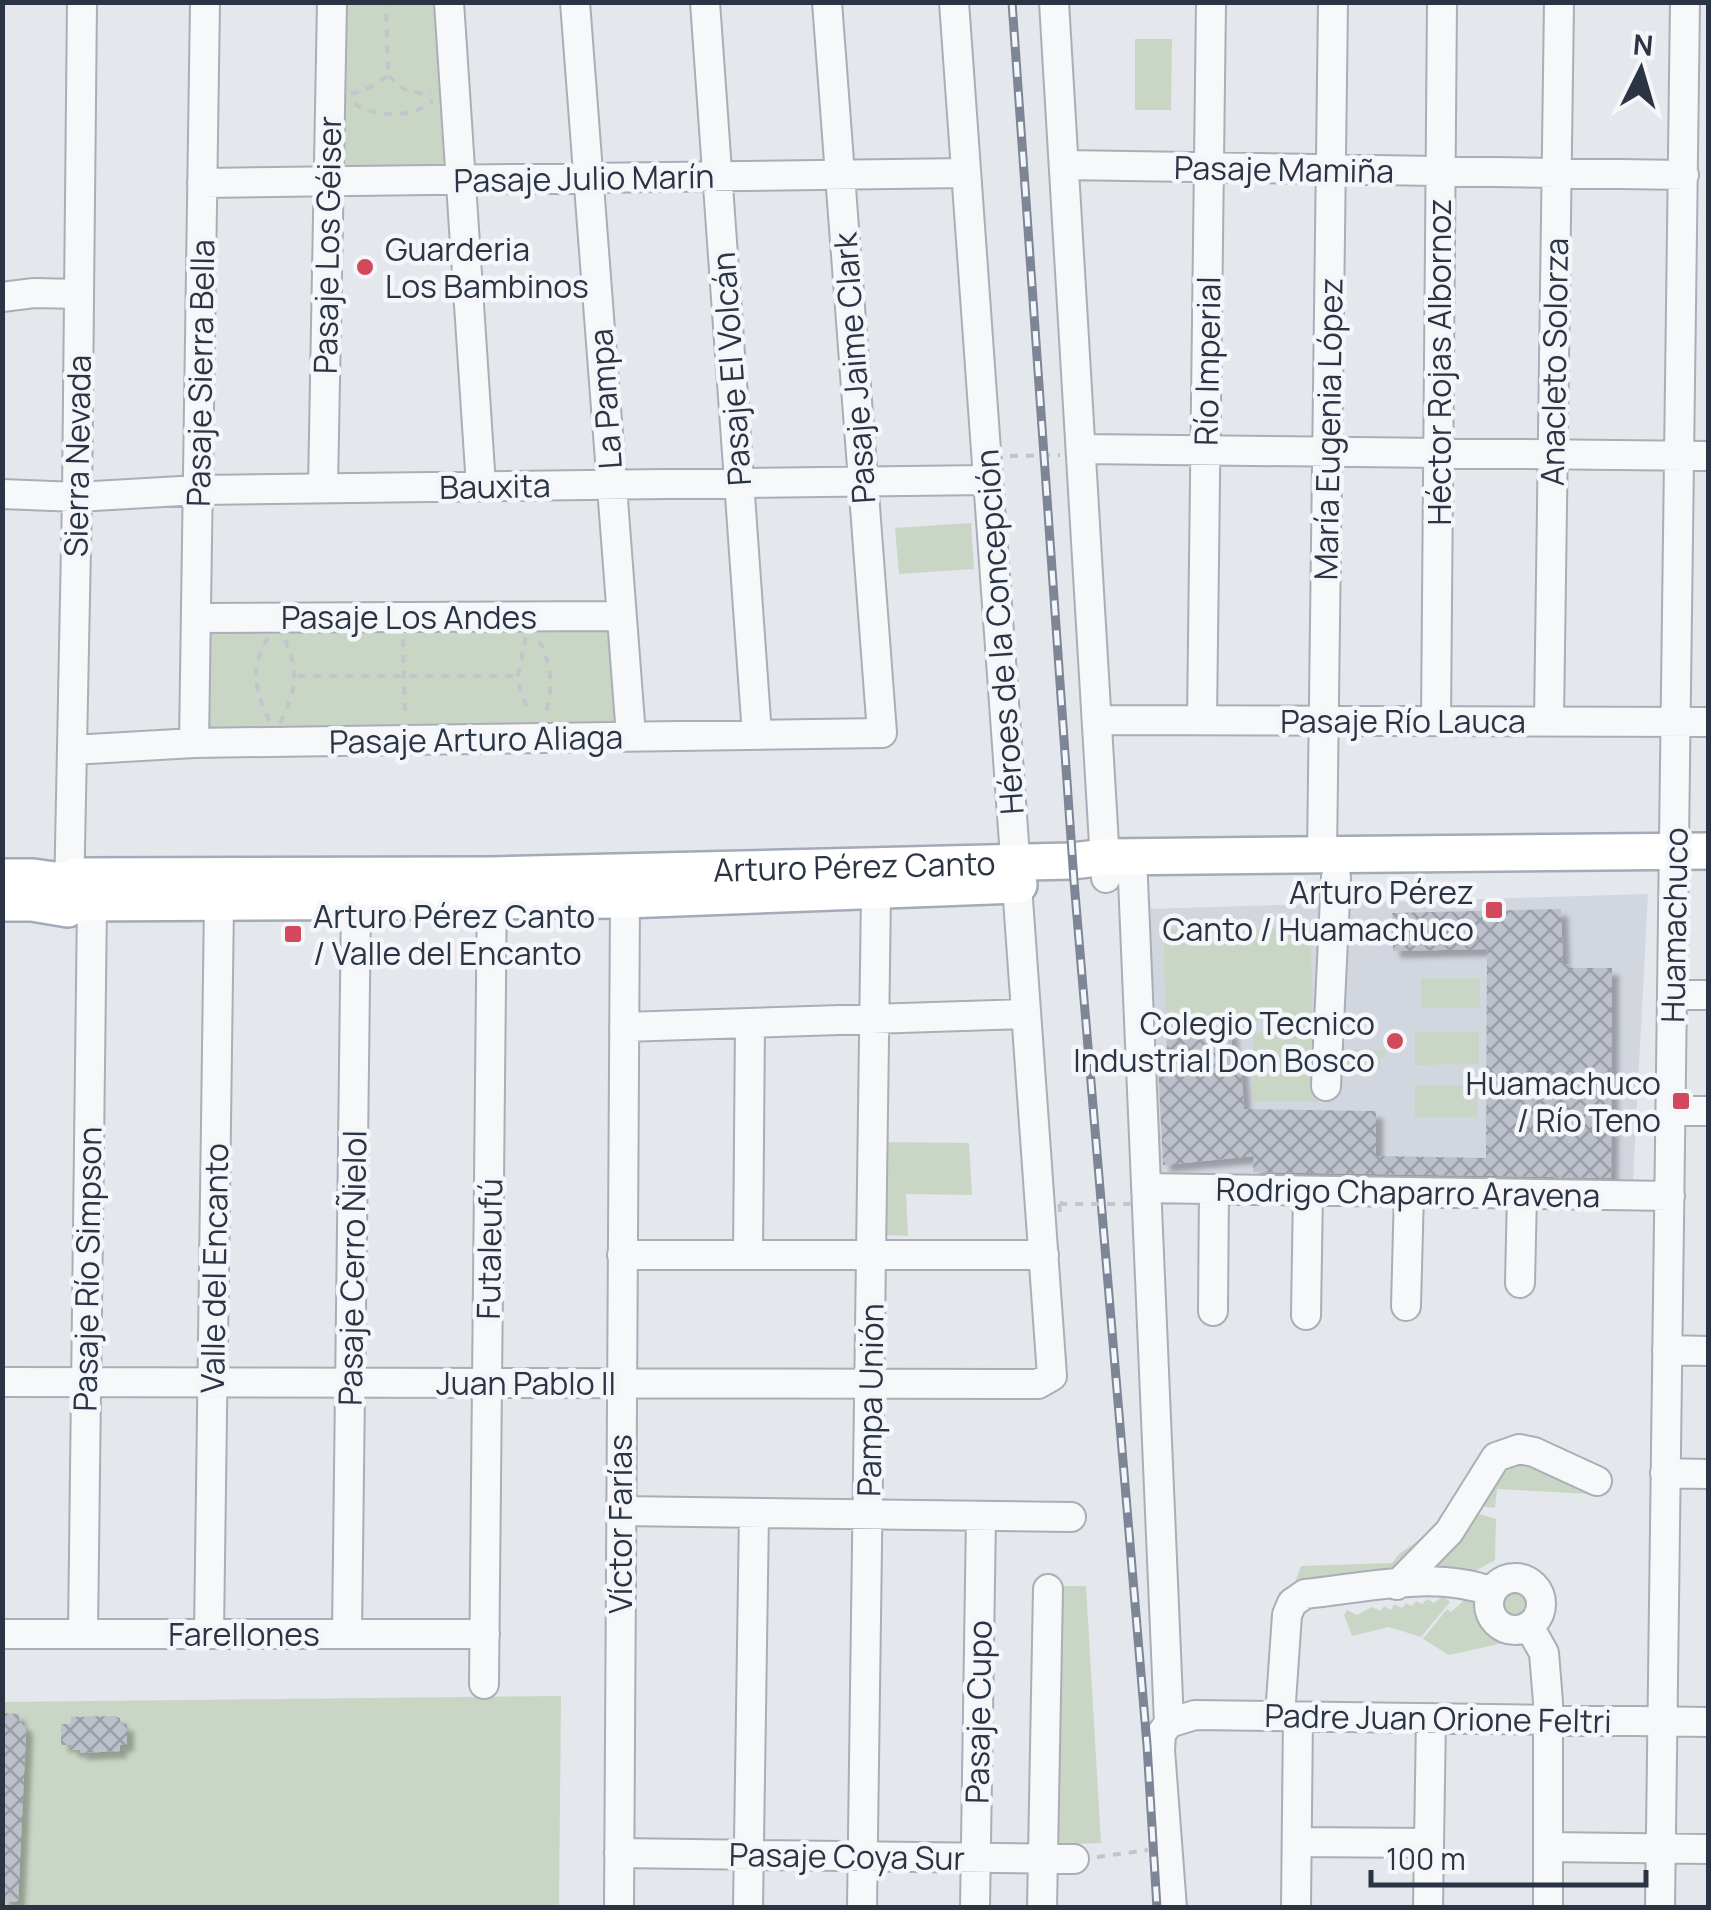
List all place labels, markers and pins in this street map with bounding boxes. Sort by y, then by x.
place label: Guarderia Los Bambinos [385,227,589,308]
marker: Guarderia Los Bambinos [354,256,376,278]
place label: Arturo Pérez Canto / Huamachuco [1163,870,1474,951]
place label: Arturo Pérez Canto / Valle del Encanto [313,894,595,975]
marker: Arturo Pérez Canto / Huamachuco [1483,899,1505,921]
marker: Arturo Pérez Canto / Valle del Encanto [282,923,304,945]
place label: Colegio Tecnico Industrial Don Bosco [1073,1001,1375,1082]
marker: Colegio Tecnico Industrial Don Bosco [1384,1030,1406,1052]
place label: Huamachuco / Río Teno [1466,1061,1661,1142]
marker: Huamachuco / Río Teno [1670,1090,1692,1112]

